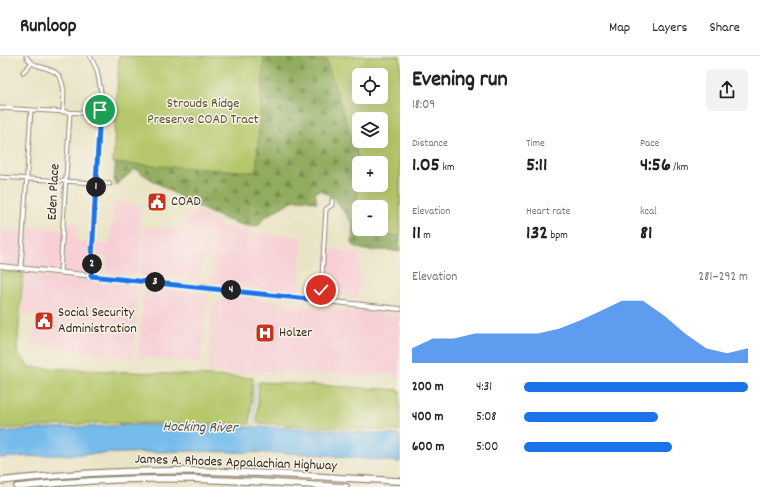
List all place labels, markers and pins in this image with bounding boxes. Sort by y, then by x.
pin [83,93,117,127]
pin: 1 [86,177,106,197]
public building icon: COAD [146,191,168,213]
place label: COAD [171,192,201,212]
pin: 2 [82,254,102,274]
pin: 3 [145,272,165,292]
pin [304,273,338,307]
pin: 4 [221,280,241,300]
place label: Social Security Administration [58,303,137,339]
public building icon: Social Security Administration [33,310,55,332]
hospital icon: Holzer [254,322,276,344]
place label: Holzer [279,323,313,343]

